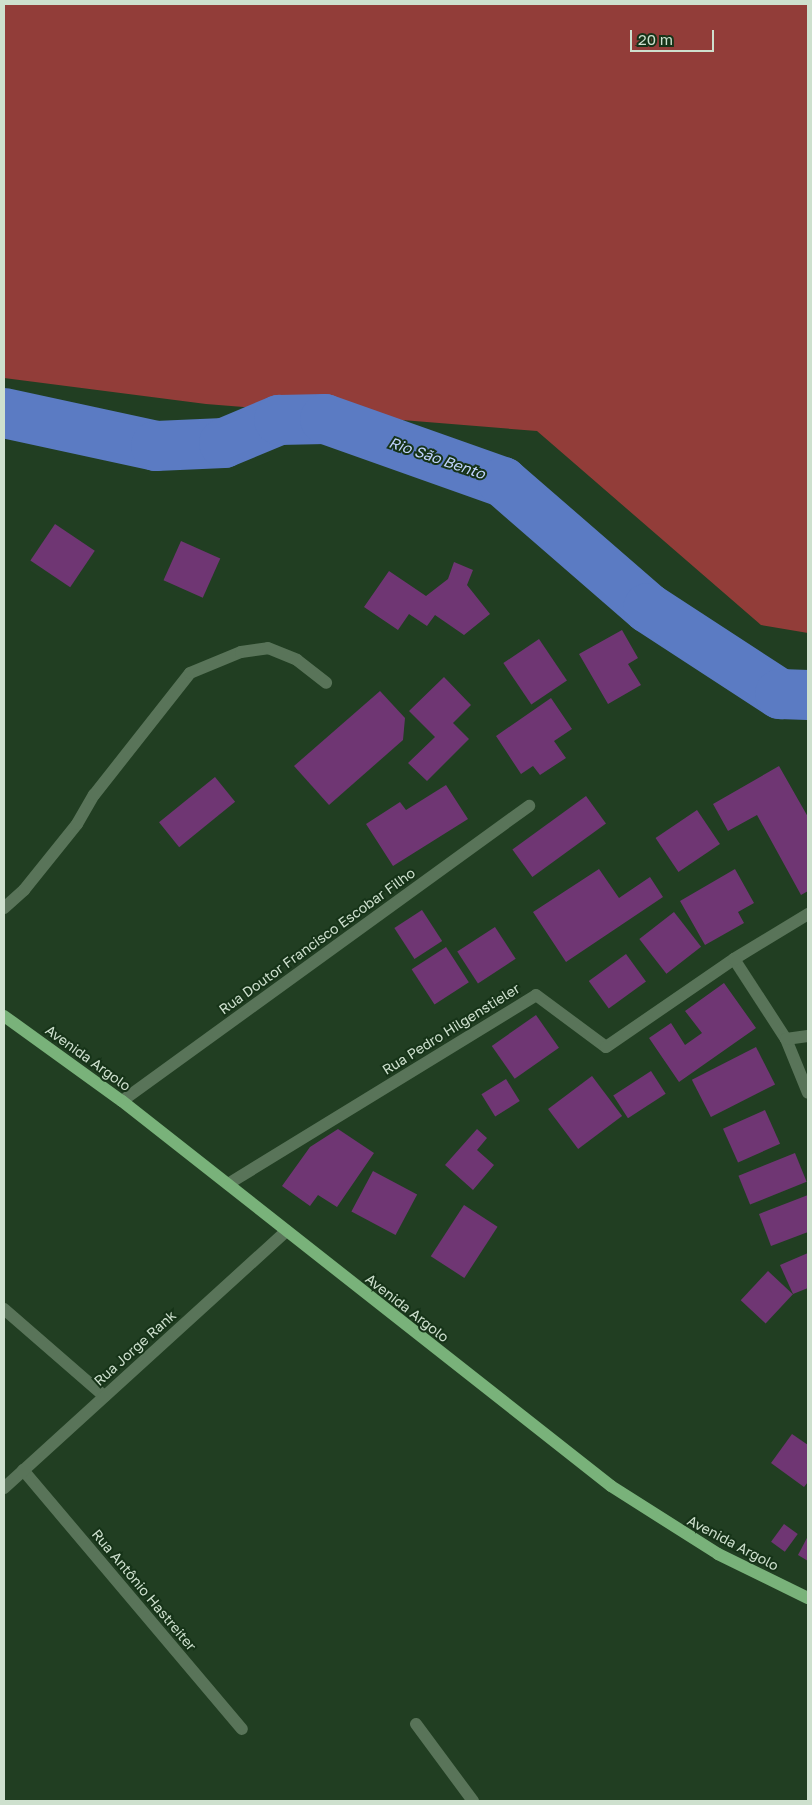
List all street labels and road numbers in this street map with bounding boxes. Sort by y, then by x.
street label: Rua Doutor Francisco Escobar Filho [216,864,418,1018]
street label: Rua Pedro Hilgenstieler [379,980,523,1078]
street label: Avenida Argolo [42,1022,134,1094]
street label: Avenida Argolo [362,1270,452,1346]
street label: Rua Jorge Rank [90,1307,180,1389]
street label: Avenida Argolo [684,1512,782,1574]
street label: Rua Antônio Hastreiter [88,1526,200,1654]

